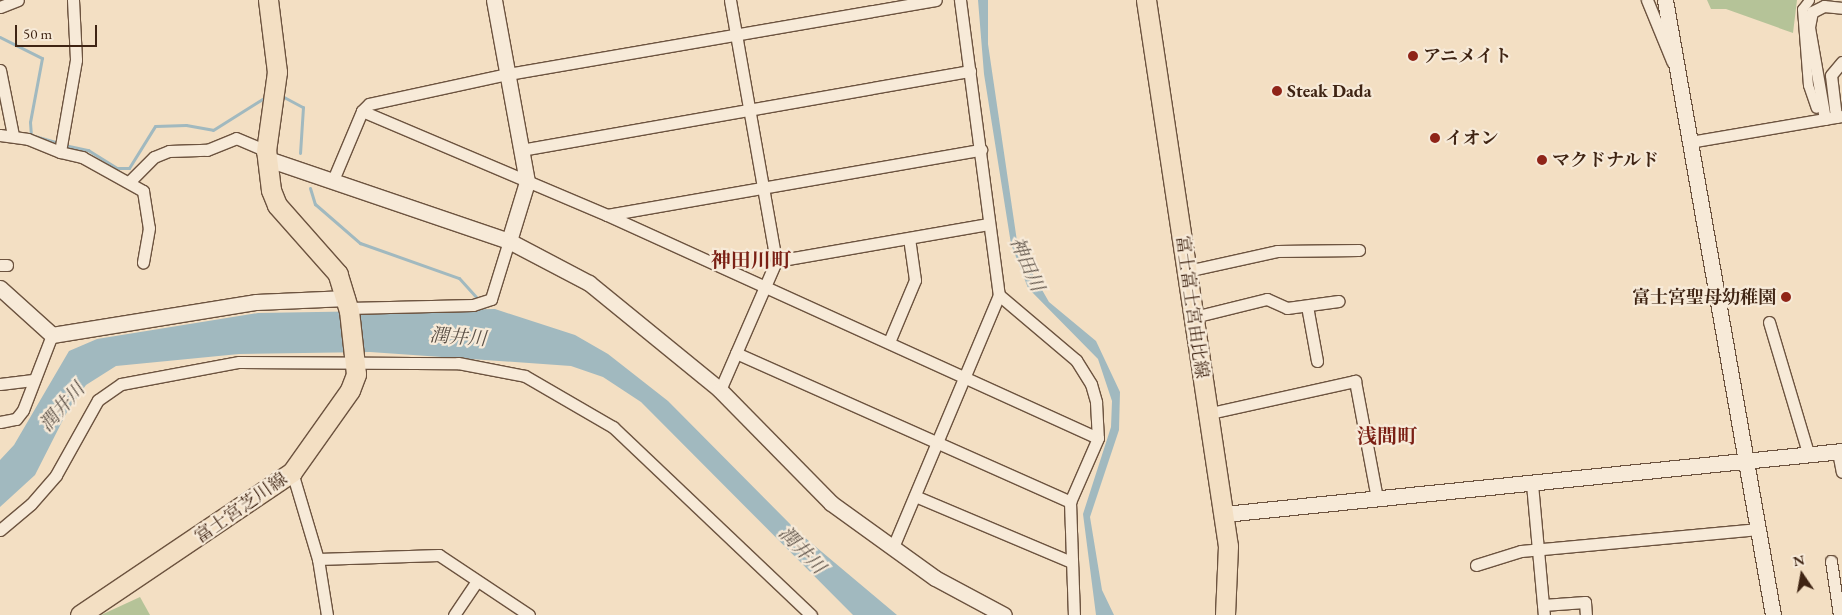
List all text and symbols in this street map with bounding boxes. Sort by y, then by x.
scale bar [18,15,100,47]
text: 50 m [23,24,52,43]
place label: アニメイト [1423,45,1513,67]
marker: アニメイト [1407,50,1419,62]
place label: Steak Dada [1287,80,1372,102]
marker: Steak Dada [1271,85,1283,97]
place label: イオン [1445,127,1499,149]
marker: イオン [1429,132,1441,144]
place label: マクドナルド [1552,149,1660,171]
marker: マクドナルド [1536,154,1548,166]
water label: 神田川 [1005,233,1049,295]
street label: 富士富士宮由比線 [1171,234,1213,380]
district label: 神田川町 [711,248,791,272]
place label: 富士宮聖母幼稚園 [1632,286,1776,308]
marker: 富士宮聖母幼稚園 [1780,291,1792,303]
water label: 潤井川 [429,324,487,350]
water label: 潤井川 [35,378,89,436]
district label: 浅間町 [1357,424,1417,448]
street label: 富士宮芝川線 [191,468,291,548]
water label: 潤井川 [774,522,830,578]
north arrow [1777,550,1827,600]
text: N [1791,550,1806,570]

